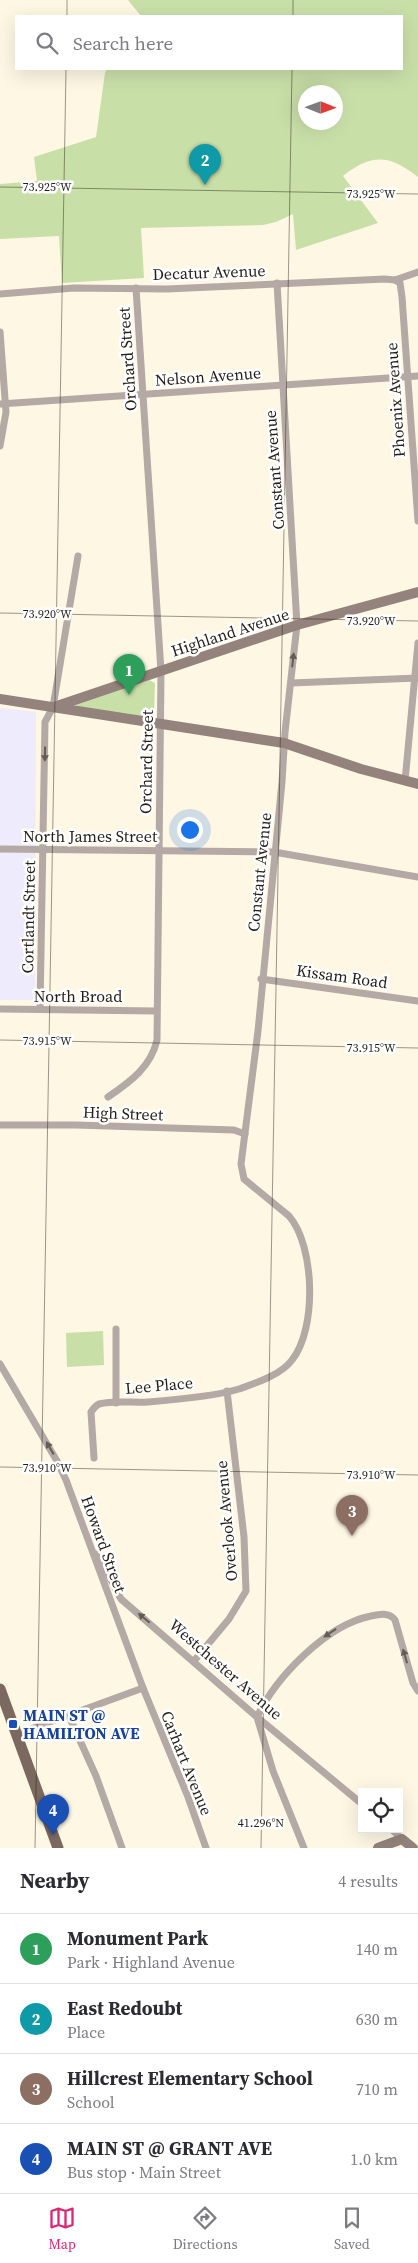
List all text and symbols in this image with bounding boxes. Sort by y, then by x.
search box [15,15,403,70]
icon: search [33,29,61,57]
text: Search here [73,30,173,56]
north arrow [298,85,343,130]
pin: 2 [189,144,221,185]
text: 73.925°W [22,179,72,195]
text: 73.925°W [346,186,396,202]
street label: Decatur Avenue [152,259,266,285]
street label: Orchard Street [112,306,142,412]
street label: Phoenix Avenue [380,342,410,458]
street label: Nelson Avenue [154,361,262,391]
street label: Constant Avenue [259,409,289,531]
street label: Highland Avenue [168,603,292,661]
text: 73.920°W [22,606,72,622]
text: 73.920°W [346,613,396,629]
one-way arrow [289,652,297,668]
pin: 1 [113,654,145,695]
street label: Orchard Street [134,709,158,814]
one-way arrow [40,746,48,762]
street label: Constant Avenue [242,811,276,933]
your location [177,817,203,843]
street label: North James Street [23,825,158,847]
street label: Cortlandt Street [16,860,40,974]
street label: Kissam Road [295,959,389,993]
street label: North Broad [34,985,122,1007]
text: 73.915°W [22,1033,72,1049]
text: 73.915°W [346,1040,396,1056]
street label: High Street [83,1101,164,1125]
street label: Lee Place [124,1371,194,1399]
one-way arrow [45,1442,54,1455]
text: 73.910°W [22,1460,72,1476]
street label: Overlook Avenue [210,1460,242,1582]
text: 73.910°W [346,1467,396,1483]
street label: Howard Street [76,1492,132,1596]
pin: 3 [336,1495,368,1536]
one-way arrow [138,1612,150,1624]
street label: Westchester Avenue [165,1614,287,1724]
one-way arrow [323,1628,337,1638]
one-way arrow [401,1648,409,1663]
place label: MAIN ST @ HAMILTON AVE [23,1704,140,1744]
street label: Carhart Avenue [156,1707,218,1819]
marker: MAIN ST @ HAMILTON AVE [7,1718,19,1730]
map controls [358,1788,403,1833]
button: locate [358,1788,403,1833]
pin: 4 [37,1794,69,1835]
text: 41.296°N [238,1815,284,1831]
text: Nearby [20,1866,90,1895]
text: 4 results [338,1870,398,1892]
text: Monument Park [67,1925,208,1951]
text: 1 [32,1938,40,1960]
text: 140 m [356,1938,398,1960]
text: Park · Highland Avenue [67,1951,235,1973]
text: East Redoubt [67,1995,182,2021]
text: 2 [32,2008,40,2030]
text: 630 m [356,2008,398,2030]
text: Place [67,2021,105,2043]
text: Hillcrest Elementary School [67,2065,313,2091]
text: 3 [32,2078,40,2100]
text: 710 m [356,2078,398,2100]
text: School [67,2091,115,2113]
text: MAIN ST @ GRANT AVE [67,2135,272,2161]
text: 4 [32,2148,40,2170]
text: 1.0 km [350,2148,398,2170]
text: Bus stop · Main Street [67,2161,221,2183]
tab: Map [48,2204,76,2254]
tab: Directions [173,2204,237,2254]
tab: Saved [334,2204,370,2254]

